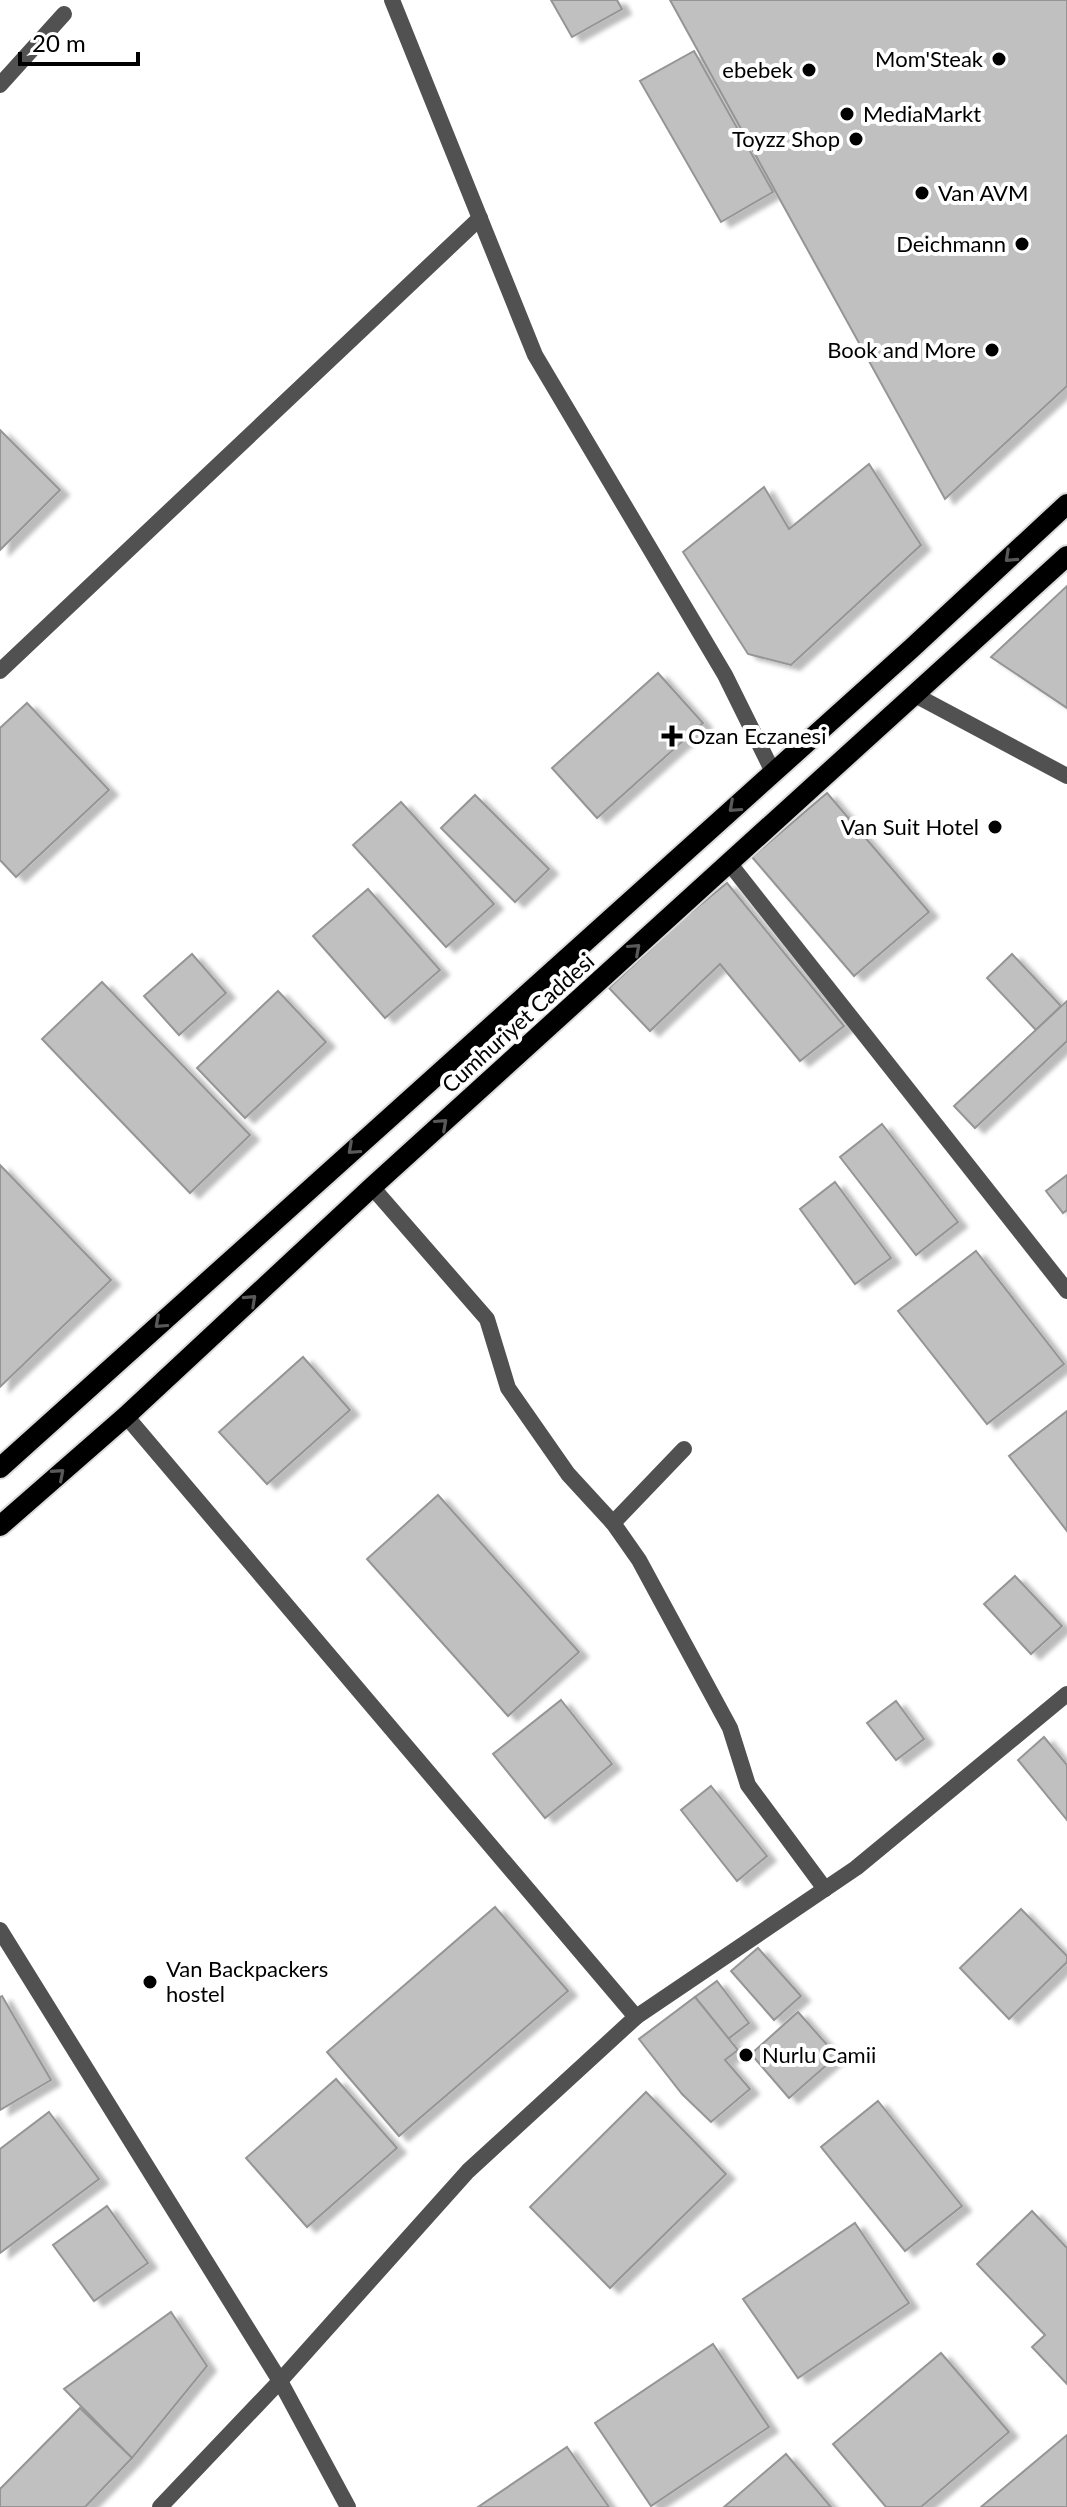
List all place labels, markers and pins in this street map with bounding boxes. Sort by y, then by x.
place label: Mom'Steak [875,45,984,72]
marker: Mom'Steak [990,50,1008,68]
place label: ebebek [722,56,794,83]
marker: ebebek [800,61,818,79]
place label: MediaMarkt [863,100,981,127]
marker: MediaMarkt [838,105,856,123]
place label: Toyzz Shop [732,125,840,152]
marker: Toyzz Shop [847,130,865,148]
place label: Van AVM [938,179,1028,206]
marker: Van AVM [913,184,931,202]
place label: Deichmann [896,230,1006,257]
marker: Deichmann [1013,235,1031,253]
place label: Book and More [827,336,976,363]
marker: Book and More [983,341,1001,359]
place label: Ozan Eczanesi [688,722,826,749]
marker: Ozan Eczanesi [663,727,681,745]
place label: Van Suit Hotel [841,813,979,840]
marker: Van Suit Hotel [986,818,1004,836]
place label: Van Backpackers hostel [166,1955,328,2007]
marker: Van Backpackers hostel [141,1973,159,1991]
place label: Nurlu Camii [762,2041,876,2068]
marker: Nurlu Camii [737,2046,755,2064]

